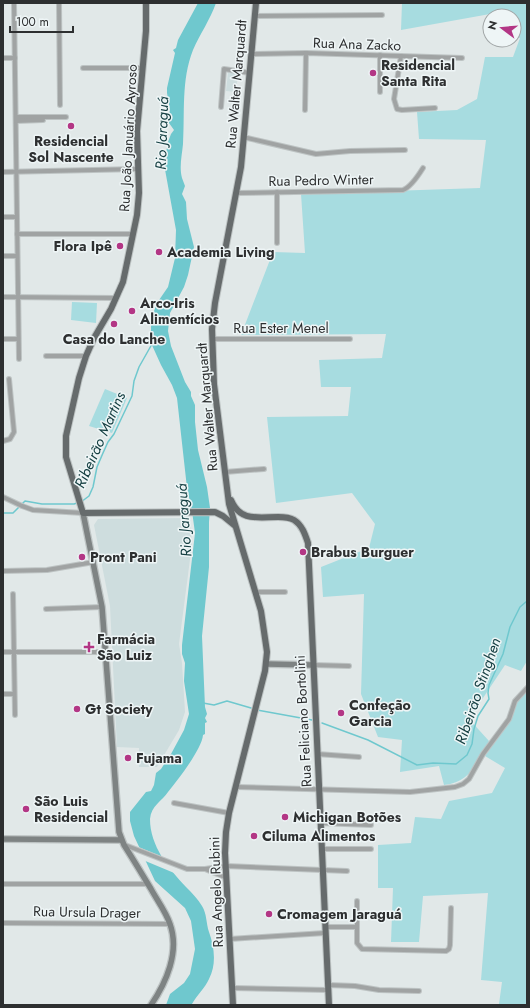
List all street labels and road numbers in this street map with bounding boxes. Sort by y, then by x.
street label: Rua Walter Marquardt [220,18,252,149]
street label: Rua Ana Zacko [313,32,402,56]
street label: Rua João Januário Ayroso [114,63,142,212]
street label: Rua Pedro Winter [268,169,374,191]
street label: Rua Ester Menel [233,318,329,338]
street label: Rua Walter Marquardt [191,341,223,472]
street label: Rua Feliciano Bortolini [290,654,316,788]
street label: Rua Angelo Rubini [204,836,228,948]
street label: Rua Ursula Drager [33,901,141,923]

